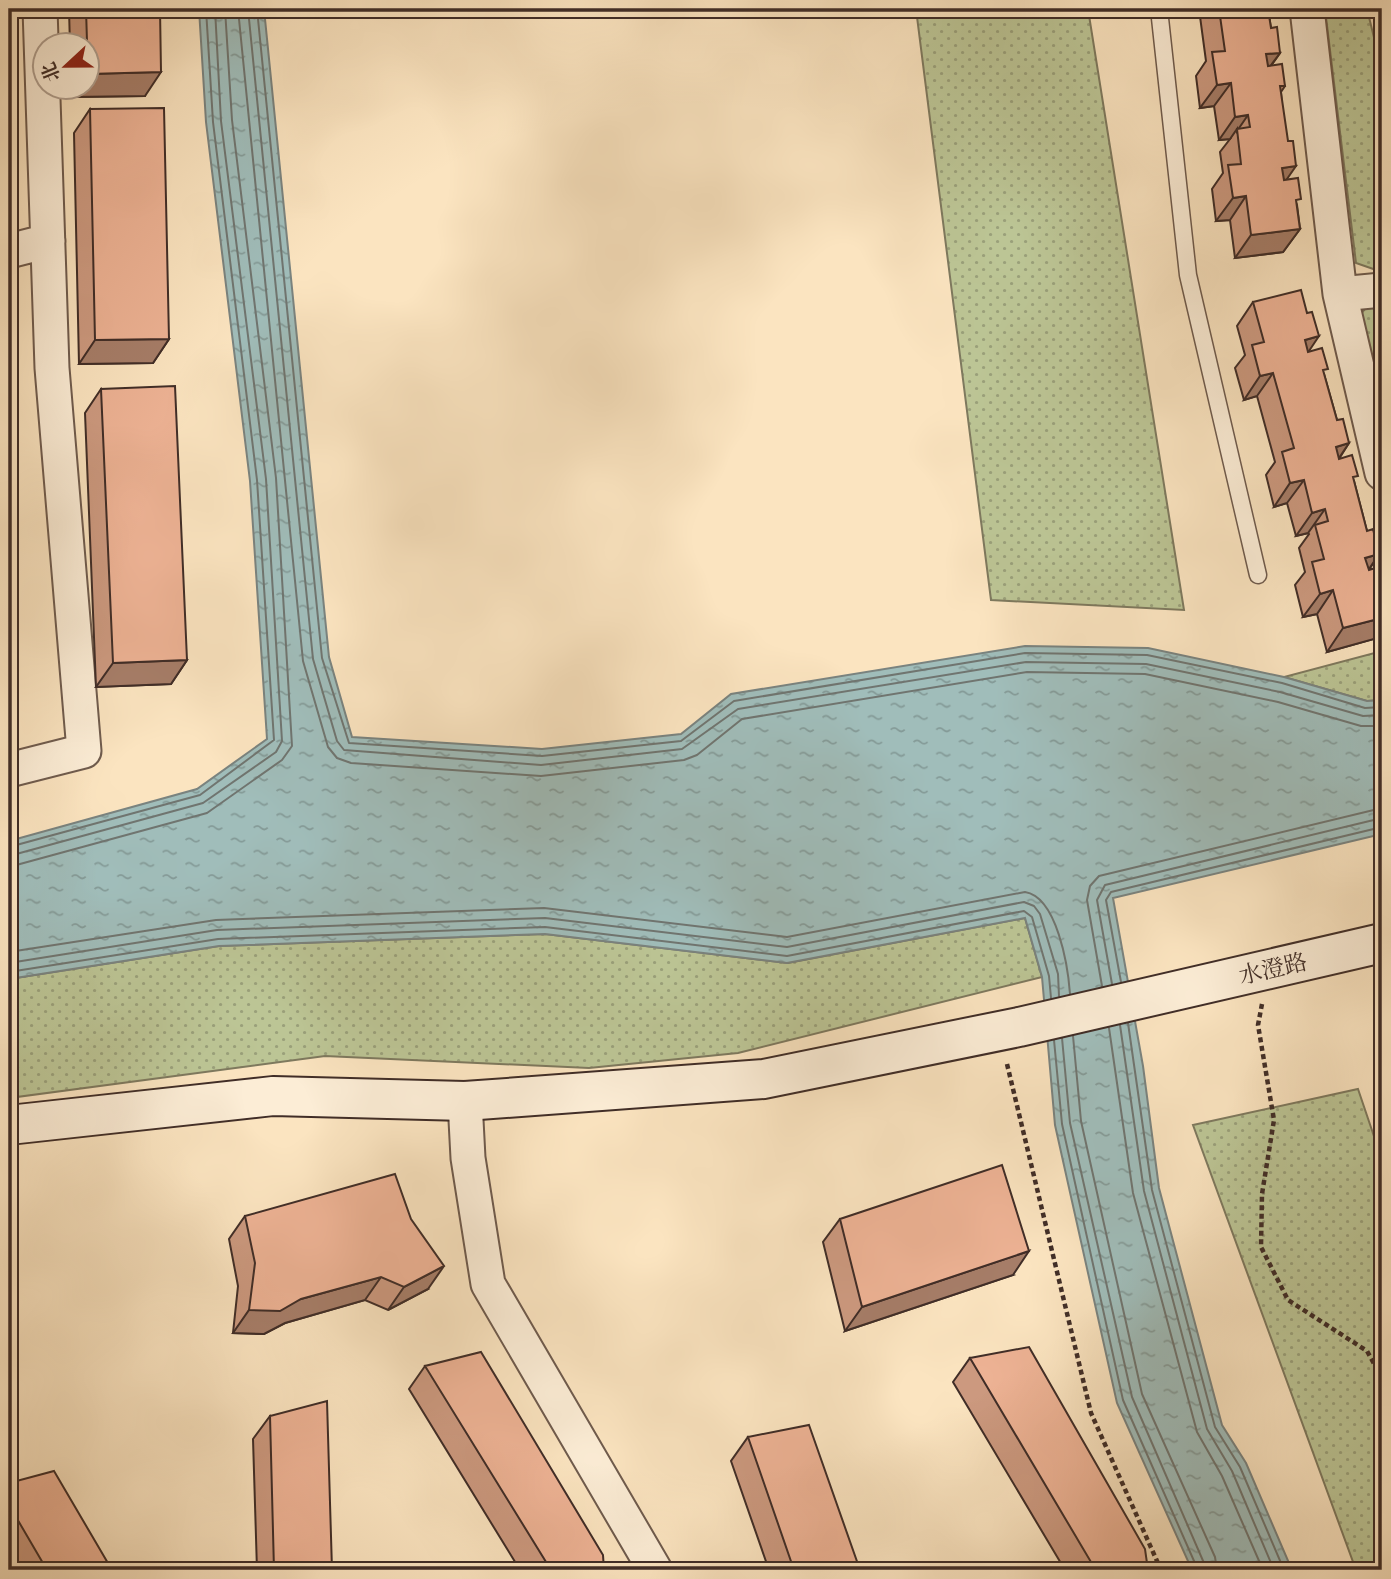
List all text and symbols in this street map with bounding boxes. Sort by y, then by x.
north arrow [32,32,102,102]
text: 北 [36,59,66,85]
street label: 水澄路 [1236,947,1310,991]

